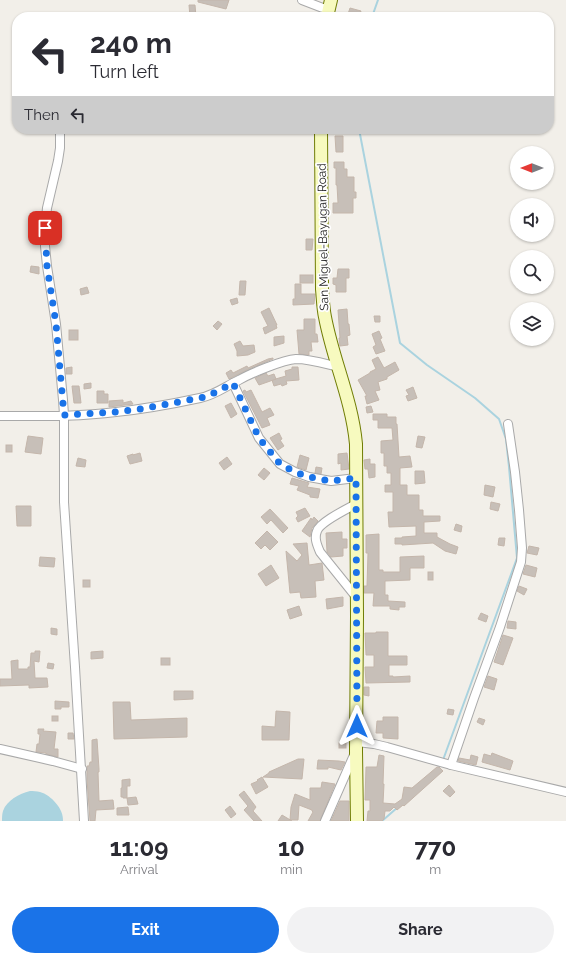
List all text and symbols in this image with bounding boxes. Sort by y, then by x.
text: 240 m [90,27,172,60]
icon: left [24,28,76,80]
text: Turn left [90,61,159,82]
icon: left [67,104,89,126]
text: Then [24,106,59,124]
north arrow [510,146,554,190]
map controls [510,146,554,346]
street label: San Miguel-Bayugan Road [315,163,331,311]
button: sound [510,198,554,242]
pin [28,211,62,245]
icon: arrive [34,217,56,239]
button: search [510,250,554,294]
button: layers [510,302,554,346]
position arrow [336,705,378,747]
text: 11:09 [110,833,168,862]
text: 10 [278,833,305,862]
text: 770 [414,833,456,862]
text: Arrival [120,862,158,877]
text: min [280,862,303,877]
text: m [429,862,441,877]
button: Exit [12,907,279,953]
button: Share [287,907,554,953]

